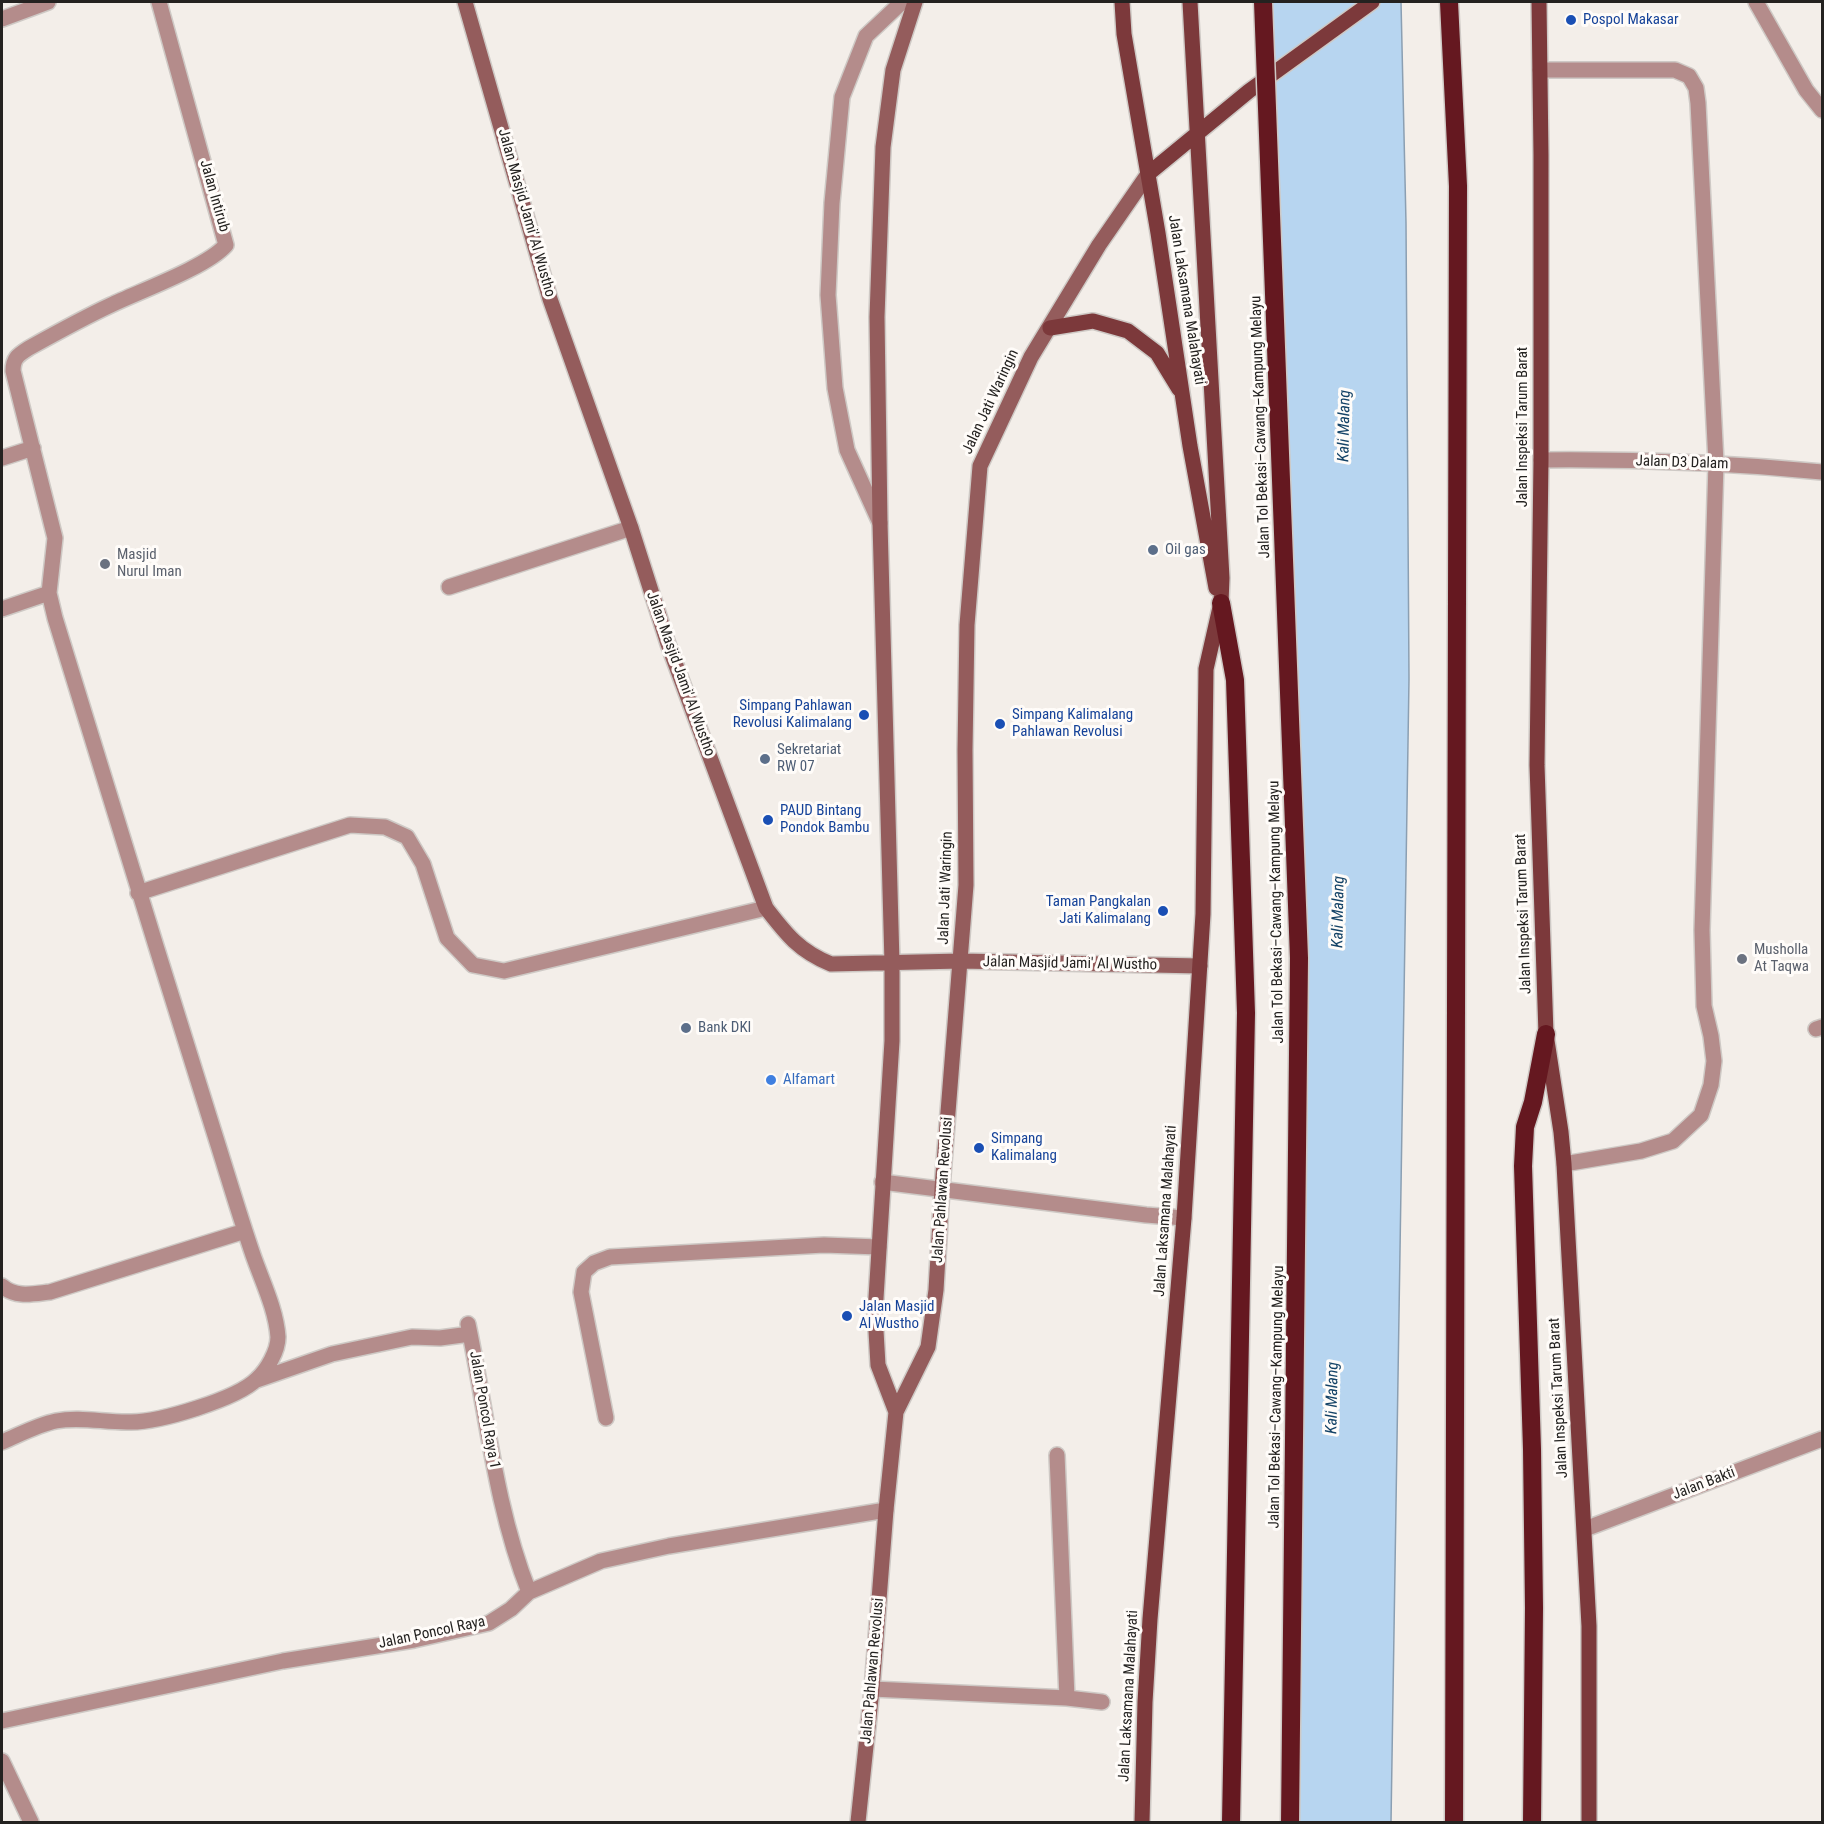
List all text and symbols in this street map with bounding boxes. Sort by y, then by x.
place label: Pospol Makasar [1583,11,1678,29]
marker: Pospol Makasar [1564,13,1578,27]
street label: Jalan Masjid Jami' Al Wustho [493,127,559,299]
street label: Jalan Intirub [195,158,233,234]
street label: Jalan Laksamana Malahayati [1164,214,1208,386]
street label: Jalan Tol Bekasi–Cawang–Kampung Melayu [1247,295,1275,559]
street label: Jalan Jati Waringin [959,347,1023,457]
street label: Jalan Inspeksi Tarum Barat [1514,347,1532,507]
water label: Kali Malang [1335,390,1355,462]
street label: Jalan D3 Dalam [1635,452,1729,474]
place label: Oil gas [1165,541,1206,559]
marker: Oil gas [1146,543,1160,557]
place label: Masjid Nurul Iman [117,546,182,581]
marker: Masjid Nurul Iman [98,557,112,571]
street label: Jalan Masjid Jami' Al Wustho [642,589,718,759]
place label: Simpang Pahlawan Revolusi Kalimalang [733,697,852,732]
place label: Simpang Kalimalang Pahlawan Revolusi [1012,706,1133,741]
marker: Simpang Pahlawan Revolusi Kalimalang [857,708,871,722]
marker: Simpang Kalimalang Pahlawan Revolusi [993,717,1007,731]
place label: Sekretariat RW 07 [777,741,841,776]
marker: Sekretariat RW 07 [758,752,772,766]
street label: Jalan Tol Bekasi–Cawang–Kampung Melayu [1266,780,1288,1044]
place label: PAUD Bintang Pondok Bambu [780,802,870,837]
marker: PAUD Bintang Pondok Bambu [761,813,775,827]
street label: Jalan Jati Waringin [935,831,957,945]
street label: Jalan Inspeksi Tarum Barat [1512,833,1536,995]
water label: Kali Malang [1329,876,1349,948]
place label: Taman Pangkalan Jati Kalimalang [1046,893,1151,928]
marker: Taman Pangkalan Jati Kalimalang [1156,904,1170,918]
place label: Musholla At Taqwa [1754,941,1809,976]
marker: Musholla At Taqwa [1735,952,1749,966]
street label: Jalan Masjid Jami' Al Wustho [983,953,1157,975]
place label: Bank DKI [698,1019,751,1037]
marker: Bank DKI [679,1021,693,1035]
place label: Alfamart [783,1071,835,1089]
marker: Alfamart [764,1073,778,1087]
street label: Jalan Pahlawan Revolusi [929,1116,957,1264]
street label: Jalan Laksamana Malahayati [1151,1125,1181,1297]
place label: Simpang Kalimalang [991,1130,1057,1165]
marker: Simpang Kalimalang [972,1141,986,1155]
street label: Jalan Tol Bekasi–Cawang–Kampung Melayu [1266,1265,1288,1529]
place label: Jalan Masjid Al Wustho [859,1298,934,1333]
marker: Jalan Masjid Al Wustho [840,1309,854,1323]
street label: Jalan Inspeksi Tarum Barat [1546,1317,1572,1479]
street label: Jalan Poncol Raya 1 [465,1350,503,1470]
water label: Kali Malang [1323,1362,1343,1434]
street label: Jalan Bakti [1670,1464,1738,1504]
street label: Jalan Pahlawan Revolusi [858,1597,888,1745]
street label: Jalan Laksamana Malahayati [1116,1610,1142,1782]
street label: Jalan Poncol Raya [377,1613,487,1653]

